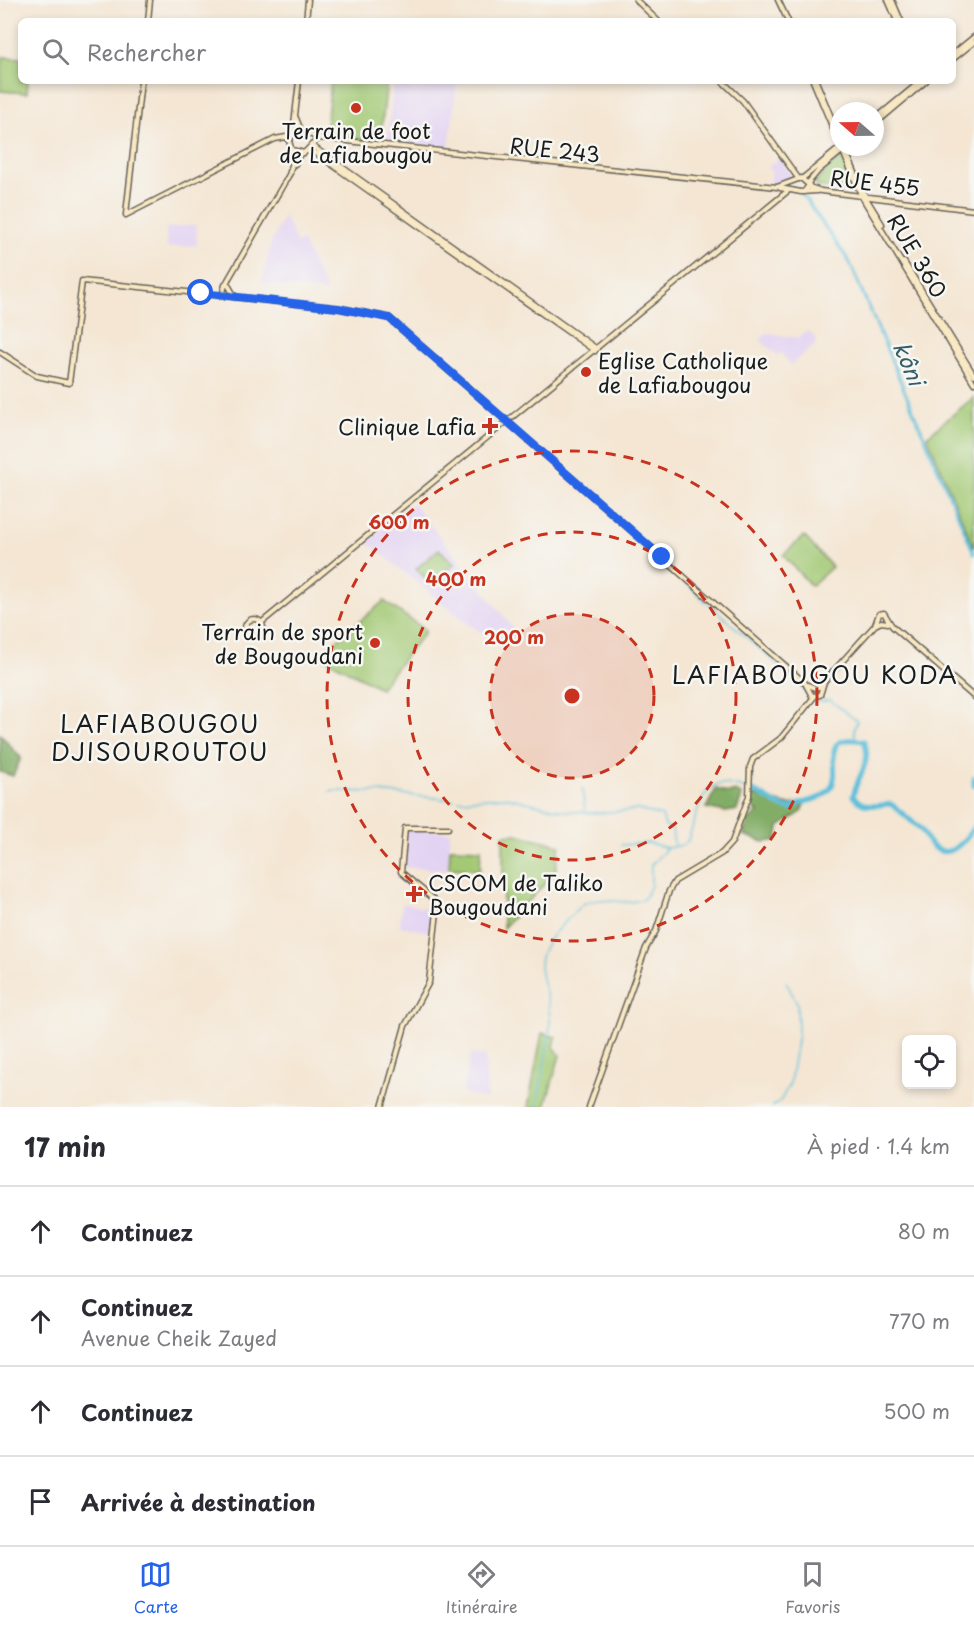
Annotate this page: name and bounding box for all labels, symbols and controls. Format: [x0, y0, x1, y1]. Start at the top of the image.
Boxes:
search box [18, 18, 956, 84]
icon: search [39, 35, 72, 68]
text: Rechercher [87, 35, 206, 68]
marker: Terrain de foot de Lafiabougou [349, 101, 363, 115]
north arrow [830, 102, 884, 156]
place label: Terrain de foot de Lafiabougou [279, 114, 433, 170]
street label: RUE 243 [508, 128, 602, 170]
street label: RUE 455 [828, 161, 922, 203]
street label: RUE 360 [880, 207, 956, 303]
route start [187, 279, 213, 305]
water label: kôni [886, 336, 935, 393]
place label: Eglise Catholique de Lafiabougou [598, 344, 768, 400]
marker: Eglise Catholique de Lafiabougou [579, 365, 593, 379]
place label: Clinique Lafia [338, 410, 476, 442]
marker: Clinique Lafia [481, 417, 499, 435]
text: 600 m [368, 508, 430, 535]
route end [648, 543, 674, 569]
text: 400 m [426, 565, 486, 592]
place label: Terrain de sport de Bougoudani [201, 615, 363, 671]
text: 200 m [484, 623, 544, 650]
marker: Terrain de sport de Bougoudani [368, 636, 382, 650]
district label: LAFIABOUGOU KODA [672, 656, 958, 692]
centre of rings [562, 686, 582, 706]
district label: LAFIABOUGOU DJISOUROUTOU [51, 705, 269, 769]
place label: CSCOM de Taliko Bougoudani [428, 866, 603, 922]
marker: CSCOM de Taliko Bougoudani [405, 885, 423, 903]
map controls [902, 1035, 956, 1089]
button: locate [902, 1035, 956, 1089]
text: 17 min [24, 1127, 106, 1166]
text: À pied · 1.4 km [807, 1131, 950, 1161]
icon: ahead [24, 1215, 57, 1248]
text: Continuez [81, 1215, 193, 1248]
text: 80 m [898, 1216, 950, 1246]
text: Continuez [81, 1290, 193, 1323]
icon: ahead [24, 1305, 57, 1338]
text: 770 m [889, 1306, 950, 1336]
text: Avenue Cheik Zayed [81, 1323, 277, 1353]
icon: ahead [24, 1395, 57, 1428]
text: Continuez [81, 1395, 193, 1428]
text: 500 m [883, 1396, 950, 1426]
icon: arrive [24, 1485, 57, 1518]
text: Arrivée à destination [81, 1485, 315, 1518]
tab: Carte [134, 1558, 178, 1618]
tab: Itinéraire [446, 1558, 518, 1618]
tab: Favoris [785, 1558, 840, 1618]

